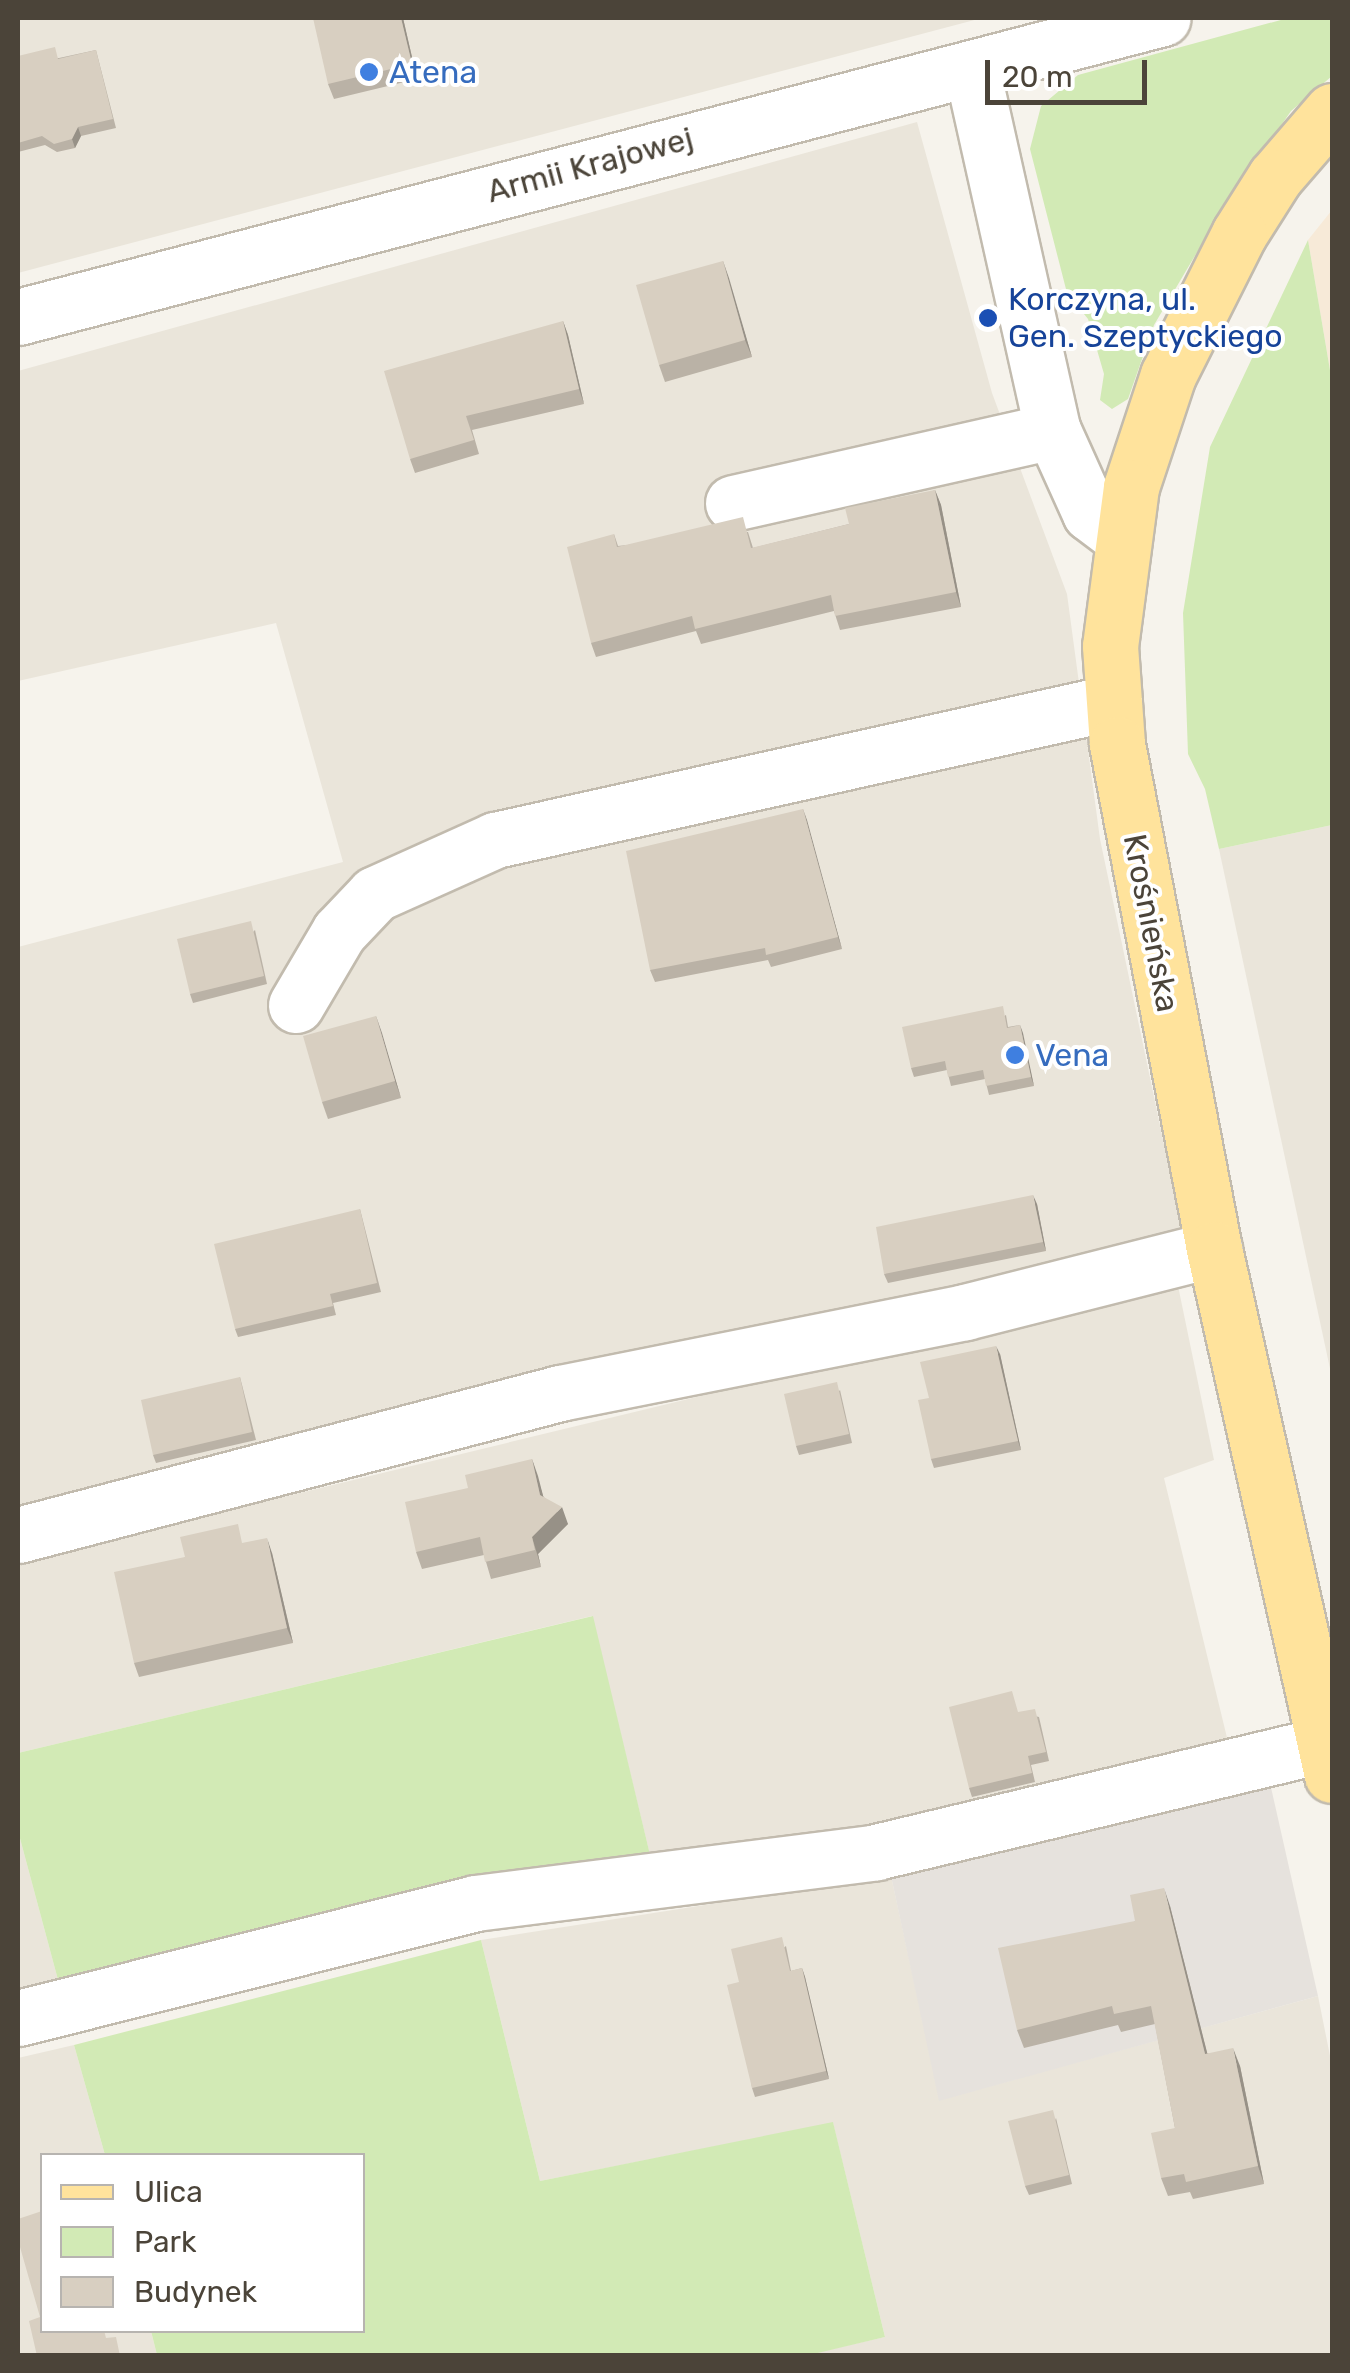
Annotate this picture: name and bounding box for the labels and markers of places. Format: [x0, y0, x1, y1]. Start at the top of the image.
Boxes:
place label: Atena [389, 53, 477, 91]
marker: Atena [358, 61, 380, 83]
place label: Korczyna, ul. Gen. Szeptyckiego [1008, 281, 1283, 356]
marker: Korczyna, ul. Gen. Szeptyckiego [977, 307, 999, 329]
place label: Vena [1035, 1036, 1109, 1074]
marker: Vena [1004, 1044, 1026, 1066]

